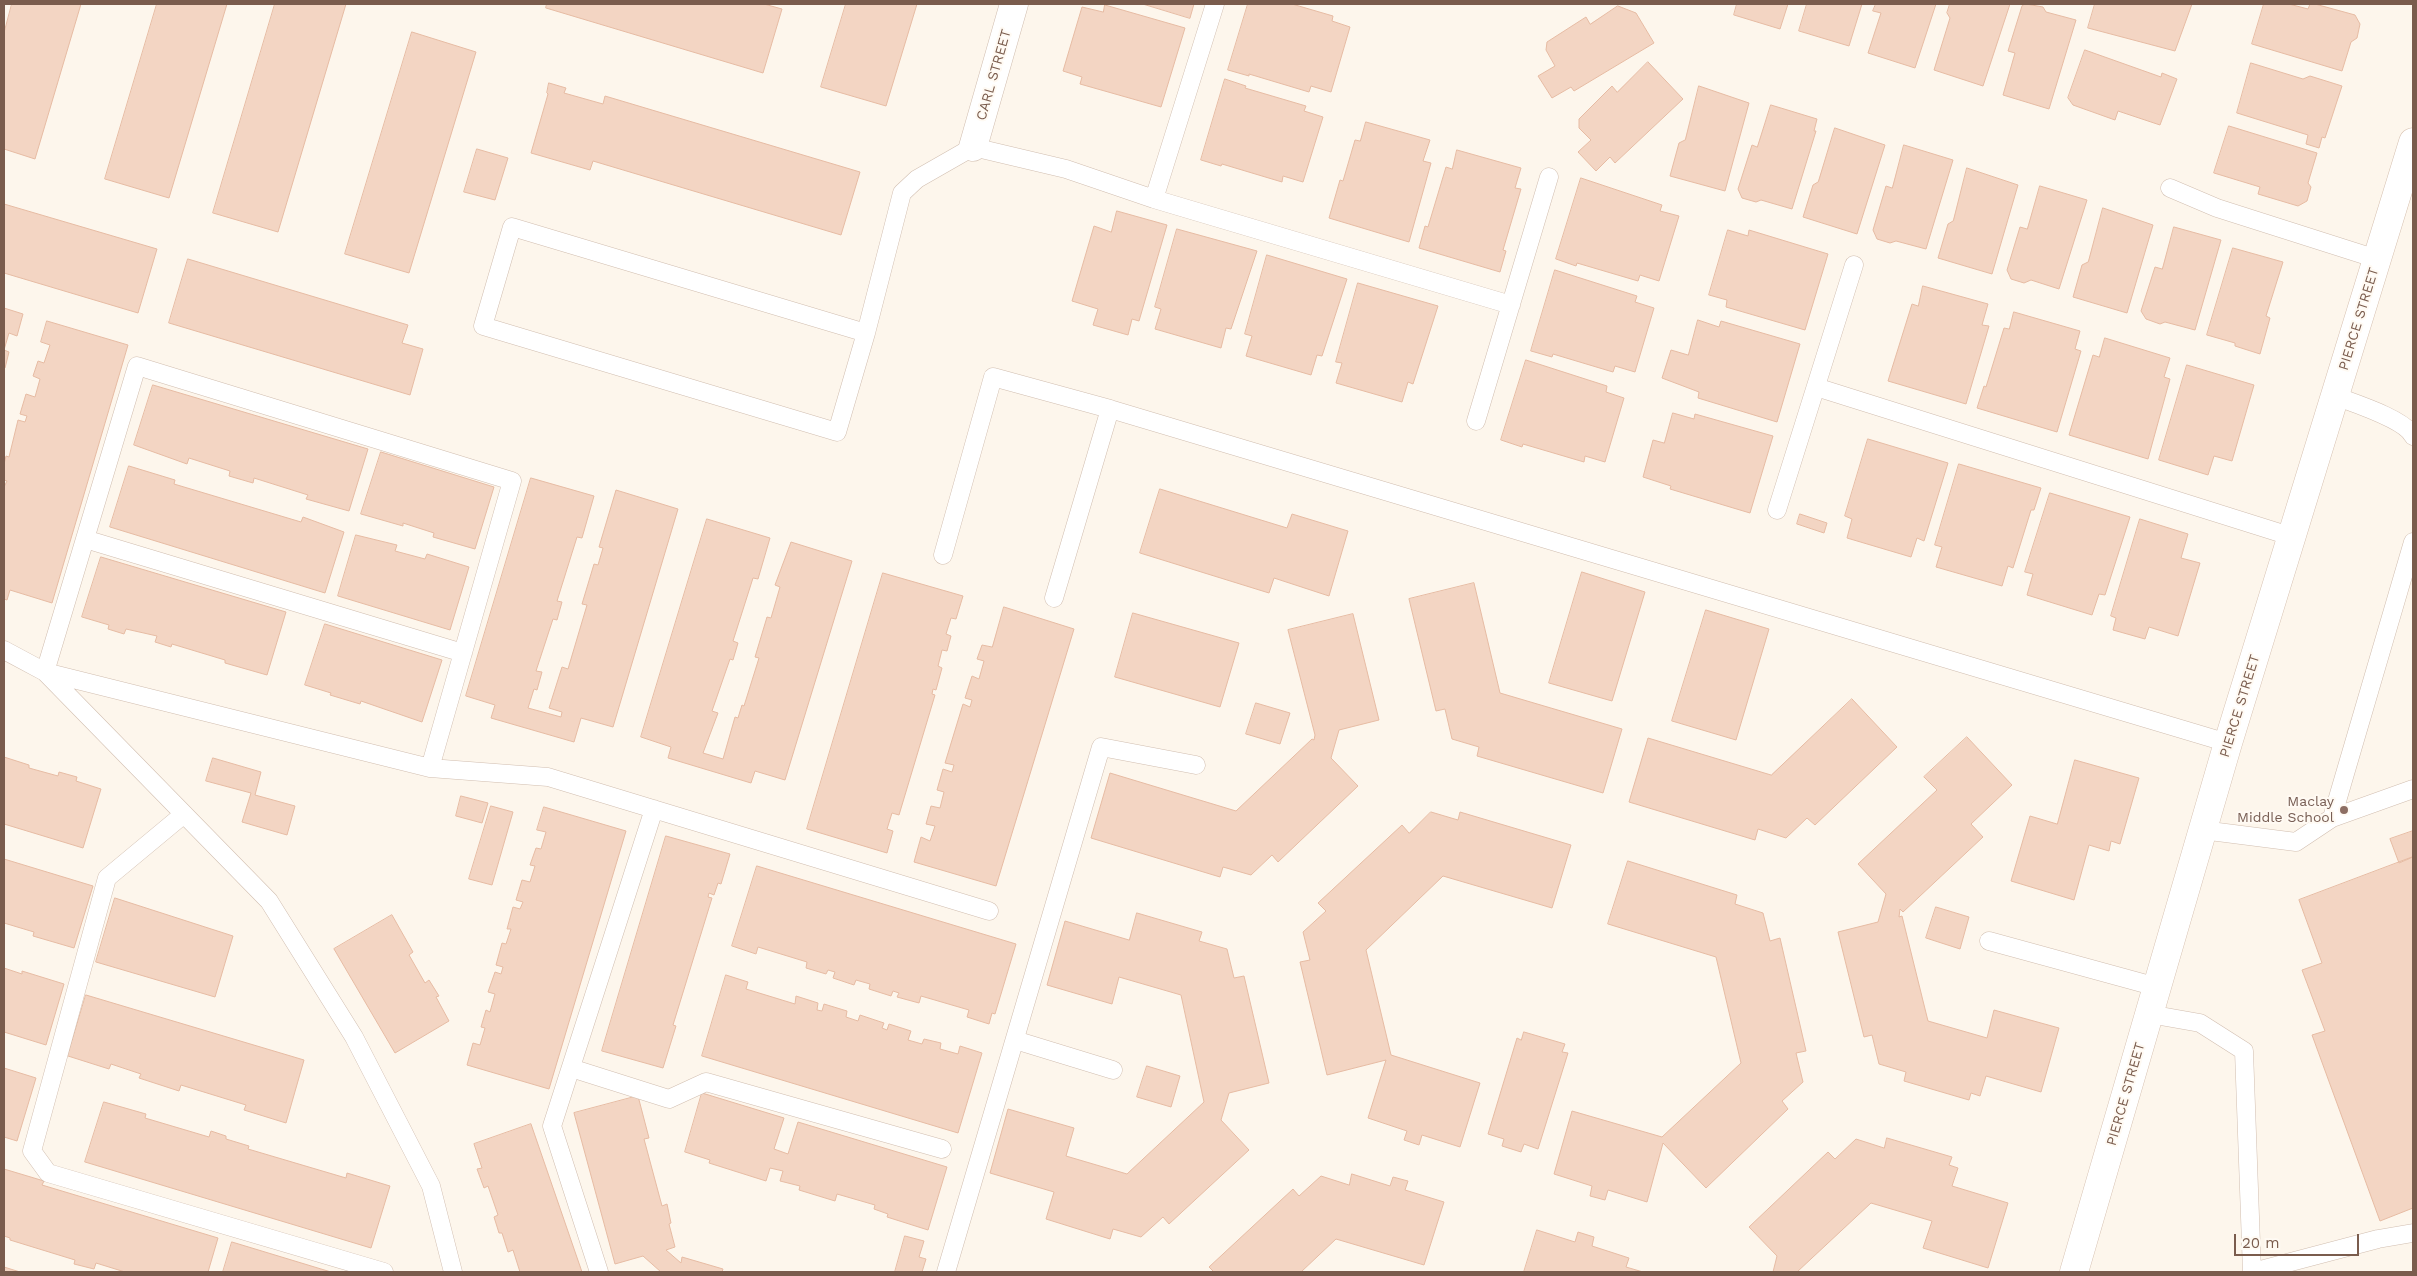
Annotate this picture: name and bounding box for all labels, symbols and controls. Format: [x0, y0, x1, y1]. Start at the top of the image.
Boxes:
street label: CARL STREET [973, 28, 1015, 122]
street label: PIERCE STREET [2335, 265, 2383, 373]
street label: PIERCE STREET [2216, 652, 2264, 760]
place label: Maclay Middle School [2237, 794, 2334, 826]
marker: Maclay Middle School [2338, 804, 2350, 816]
street label: PIERCE STREET [2103, 1040, 2149, 1148]
scale bar [2237, 1224, 2362, 1256]
text: 20 m [2242, 1234, 2280, 1252]

